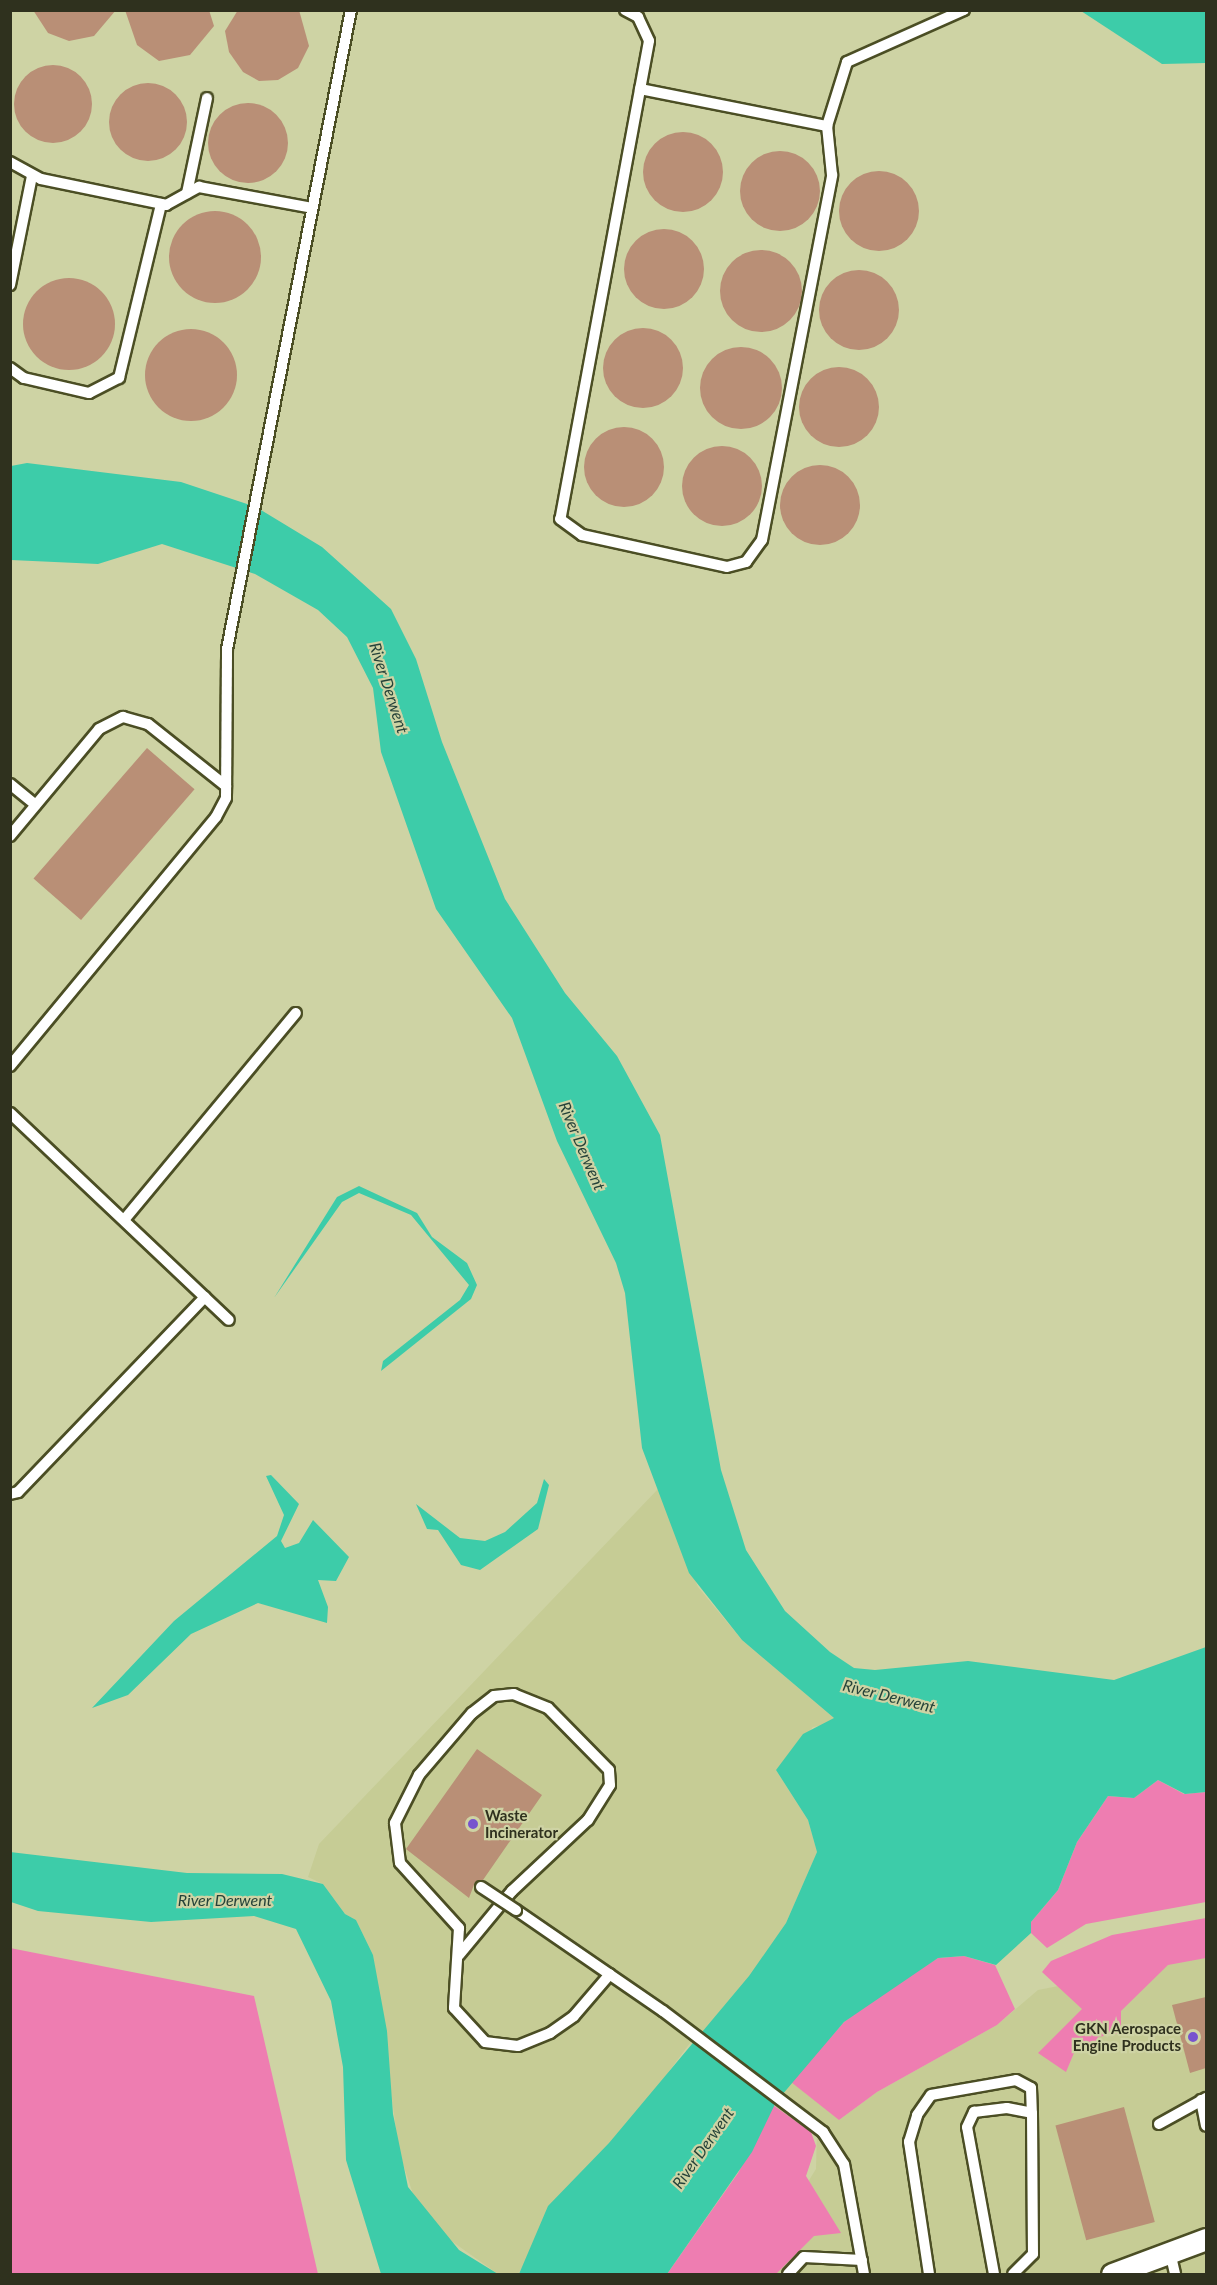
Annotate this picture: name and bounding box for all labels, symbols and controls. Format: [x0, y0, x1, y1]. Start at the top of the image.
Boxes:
water label: River Derwent [365, 640, 413, 736]
water label: River Derwent [555, 1099, 609, 1193]
water label: River Derwent [841, 1675, 937, 1717]
place label: Waste Incinerator [485, 1806, 558, 1841]
marker: Waste Incinerator [466, 1817, 480, 1831]
water label: River Derwent [178, 1890, 272, 1910]
place label: GKN Aerospace Engine Products [1073, 2019, 1181, 2054]
marker: GKN Aerospace Engine Products [1186, 2030, 1200, 2044]
water label: River Derwent [668, 2104, 738, 2192]

